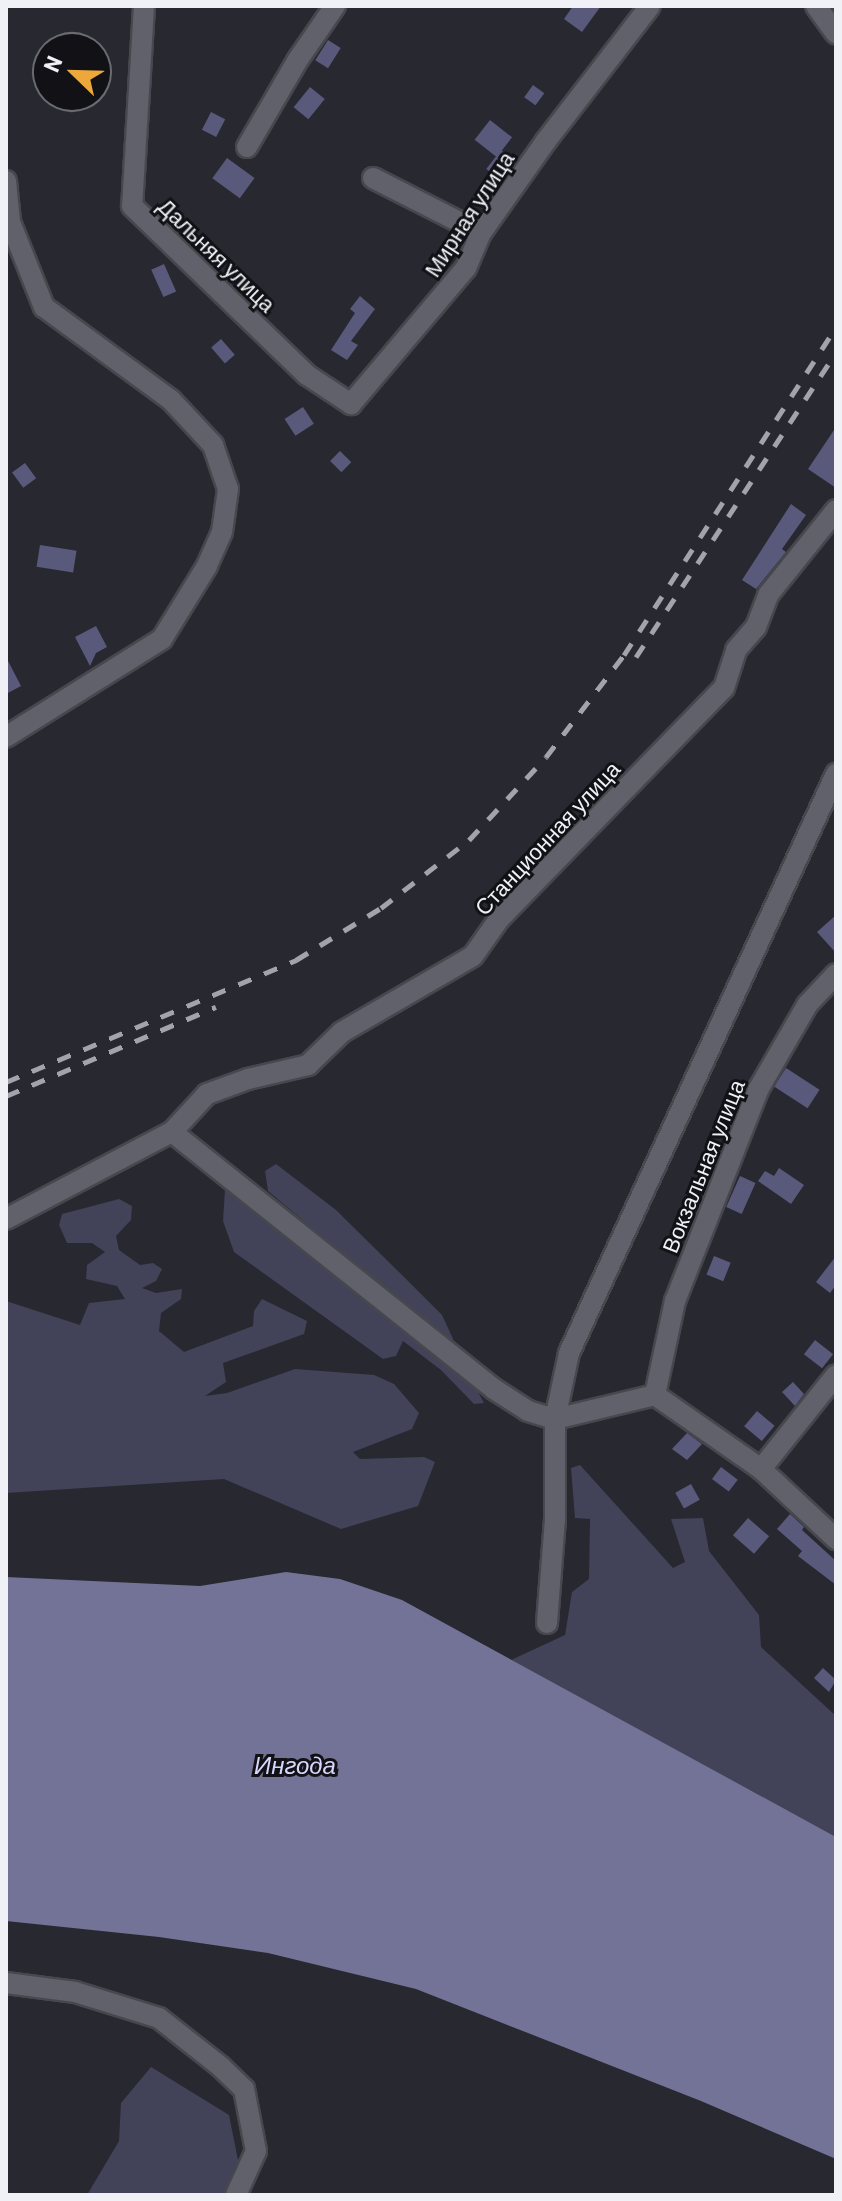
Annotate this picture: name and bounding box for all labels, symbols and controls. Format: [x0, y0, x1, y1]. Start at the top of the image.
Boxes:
north arrow [32, 32, 112, 112]
text: N [37, 52, 67, 75]
street label: Мирная улица [419, 146, 519, 282]
street label: Дальняя улица [153, 193, 281, 317]
street label: Станционная улица [469, 756, 625, 920]
street label: Вокзальная улица [656, 1075, 750, 1257]
water label: Ингода [254, 1751, 336, 1779]

